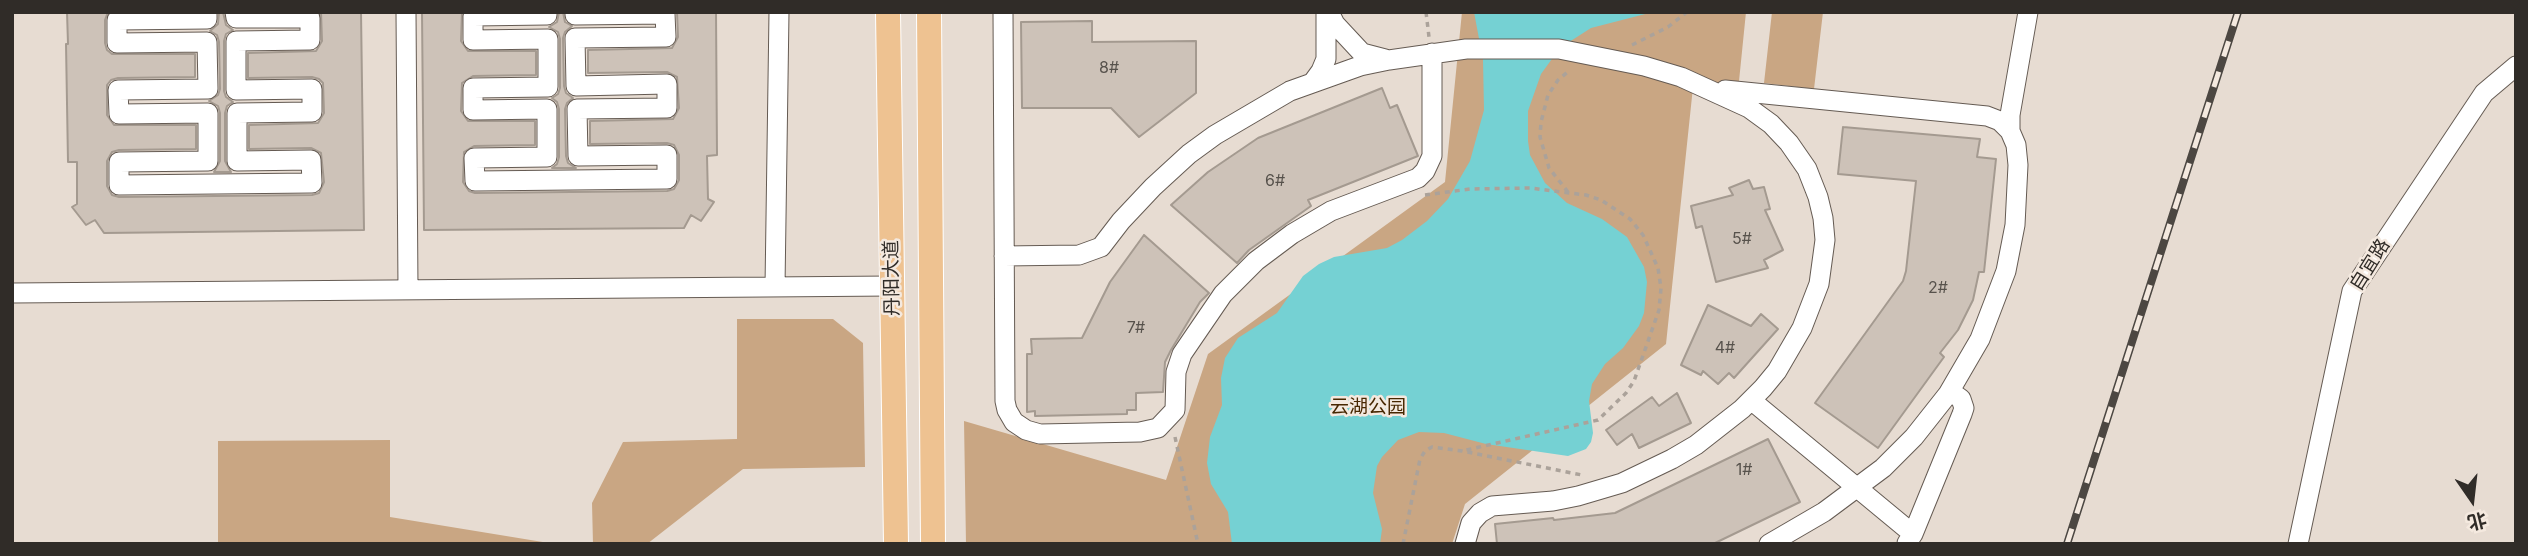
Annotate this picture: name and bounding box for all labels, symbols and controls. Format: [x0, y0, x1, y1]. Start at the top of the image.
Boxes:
house number: 8# [1099, 58, 1119, 78]
house number: 6# [1265, 171, 1285, 191]
house number: 5# [1732, 229, 1752, 249]
street label: 自宜路 [2345, 235, 2395, 295]
street label: 丹阳大道 [880, 240, 904, 316]
house number: 2# [1928, 278, 1948, 298]
house number: 7# [1127, 318, 1145, 338]
house number: 4# [1715, 338, 1735, 358]
park label: 云湖公园 [1330, 396, 1406, 418]
house number: 1# [1736, 460, 1752, 480]
north arrow [2437, 465, 2507, 535]
text: 北 [2465, 507, 2489, 534]

